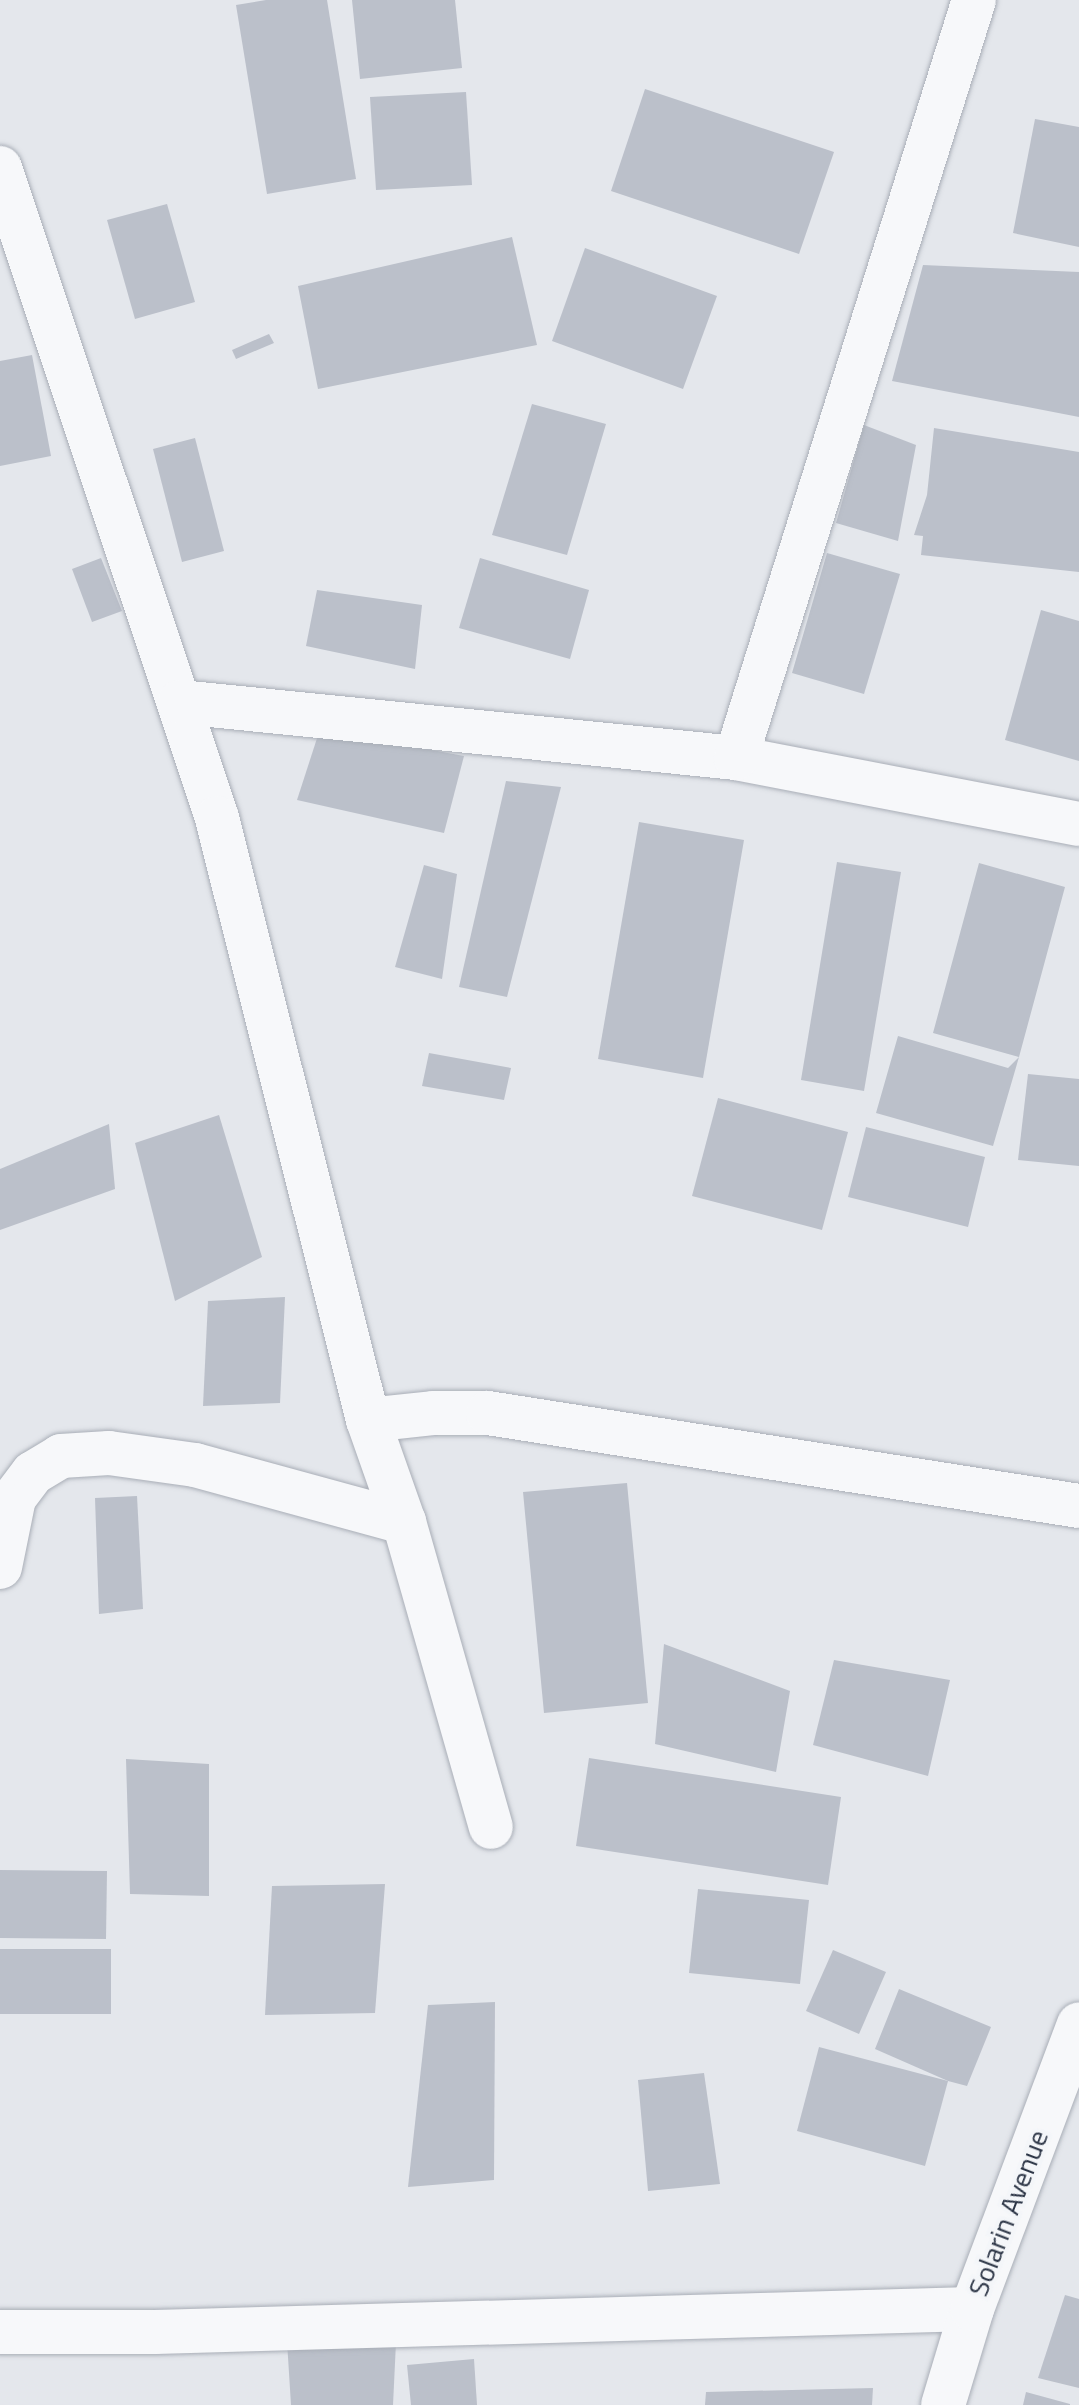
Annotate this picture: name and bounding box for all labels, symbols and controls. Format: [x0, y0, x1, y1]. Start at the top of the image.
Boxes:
street label: Solarin Avenue [961, 2125, 1055, 2301]

